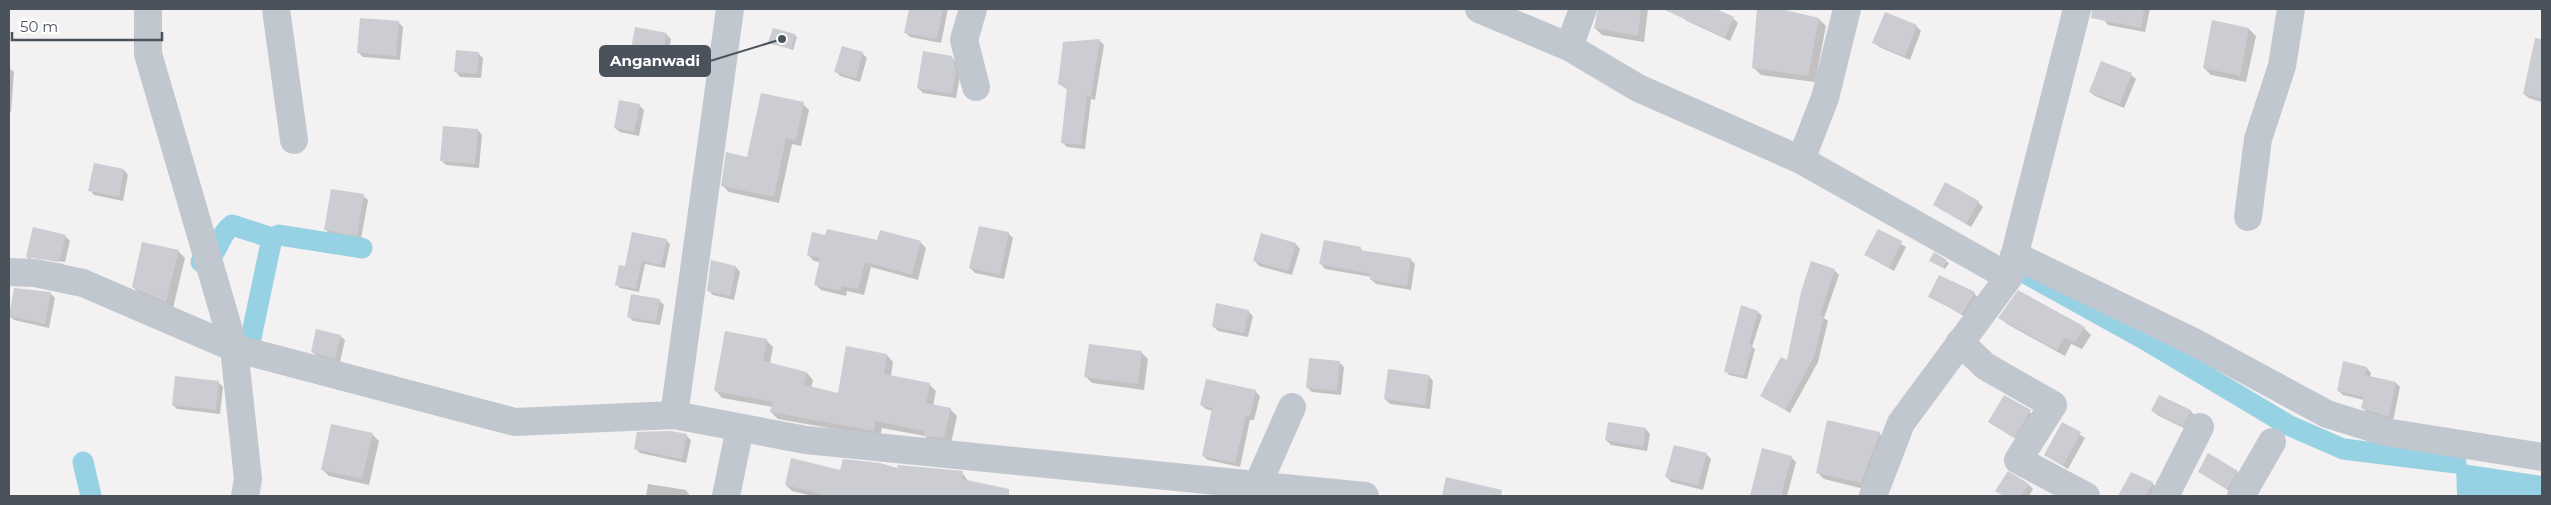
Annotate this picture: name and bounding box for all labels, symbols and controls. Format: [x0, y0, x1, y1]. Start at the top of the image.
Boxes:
scale bar [12, 10, 162, 42]
text: 50 m [20, 17, 58, 36]
callout: Anganwadi [600, 46, 710, 76]
text: Anganwadi [609, 51, 700, 70]

